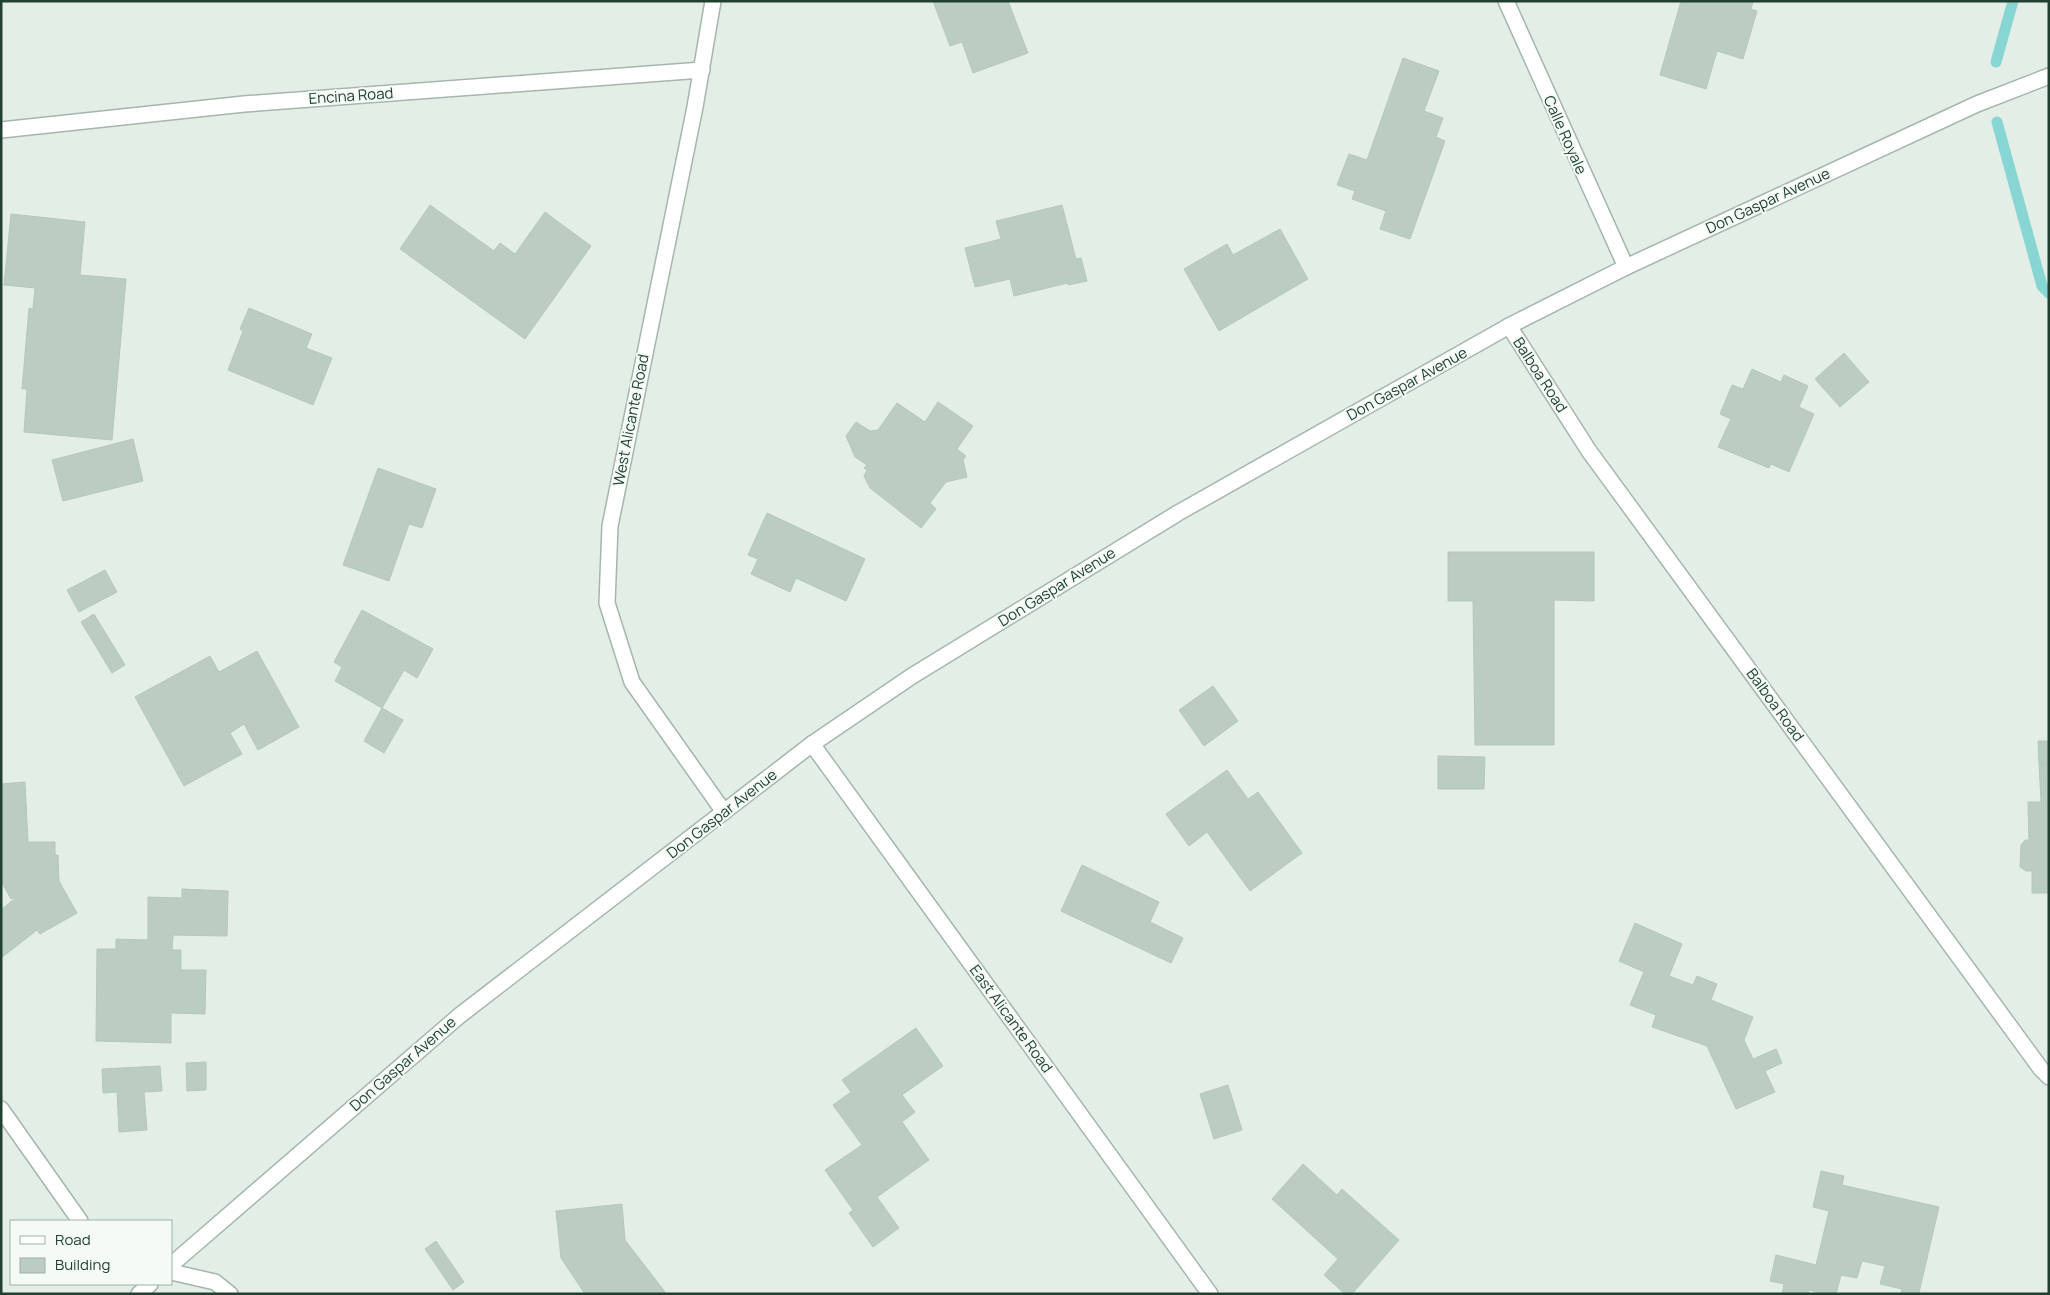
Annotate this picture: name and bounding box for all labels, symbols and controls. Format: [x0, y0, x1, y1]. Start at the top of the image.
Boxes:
street label: Encina Road [308, 82, 394, 109]
street label: Calle Royale [1539, 92, 1592, 178]
street label: Don Gaspar Avenue [1702, 162, 1833, 239]
street label: Balboa Road [1508, 333, 1573, 416]
street label: Don Gaspar Avenue [1343, 342, 1471, 425]
street label: West Alicante Road [607, 352, 654, 488]
street label: Don Gaspar Avenue [994, 542, 1120, 631]
street label: Balboa Road [1742, 664, 1809, 746]
street label: Don Gaspar Avenue [662, 764, 781, 863]
street label: East Alicante Road [965, 960, 1058, 1077]
street label: Don Gaspar Avenue [345, 1011, 461, 1116]
legend [10, 1220, 172, 1285]
text: Road [55, 1229, 91, 1250]
text: Building [55, 1254, 110, 1275]

